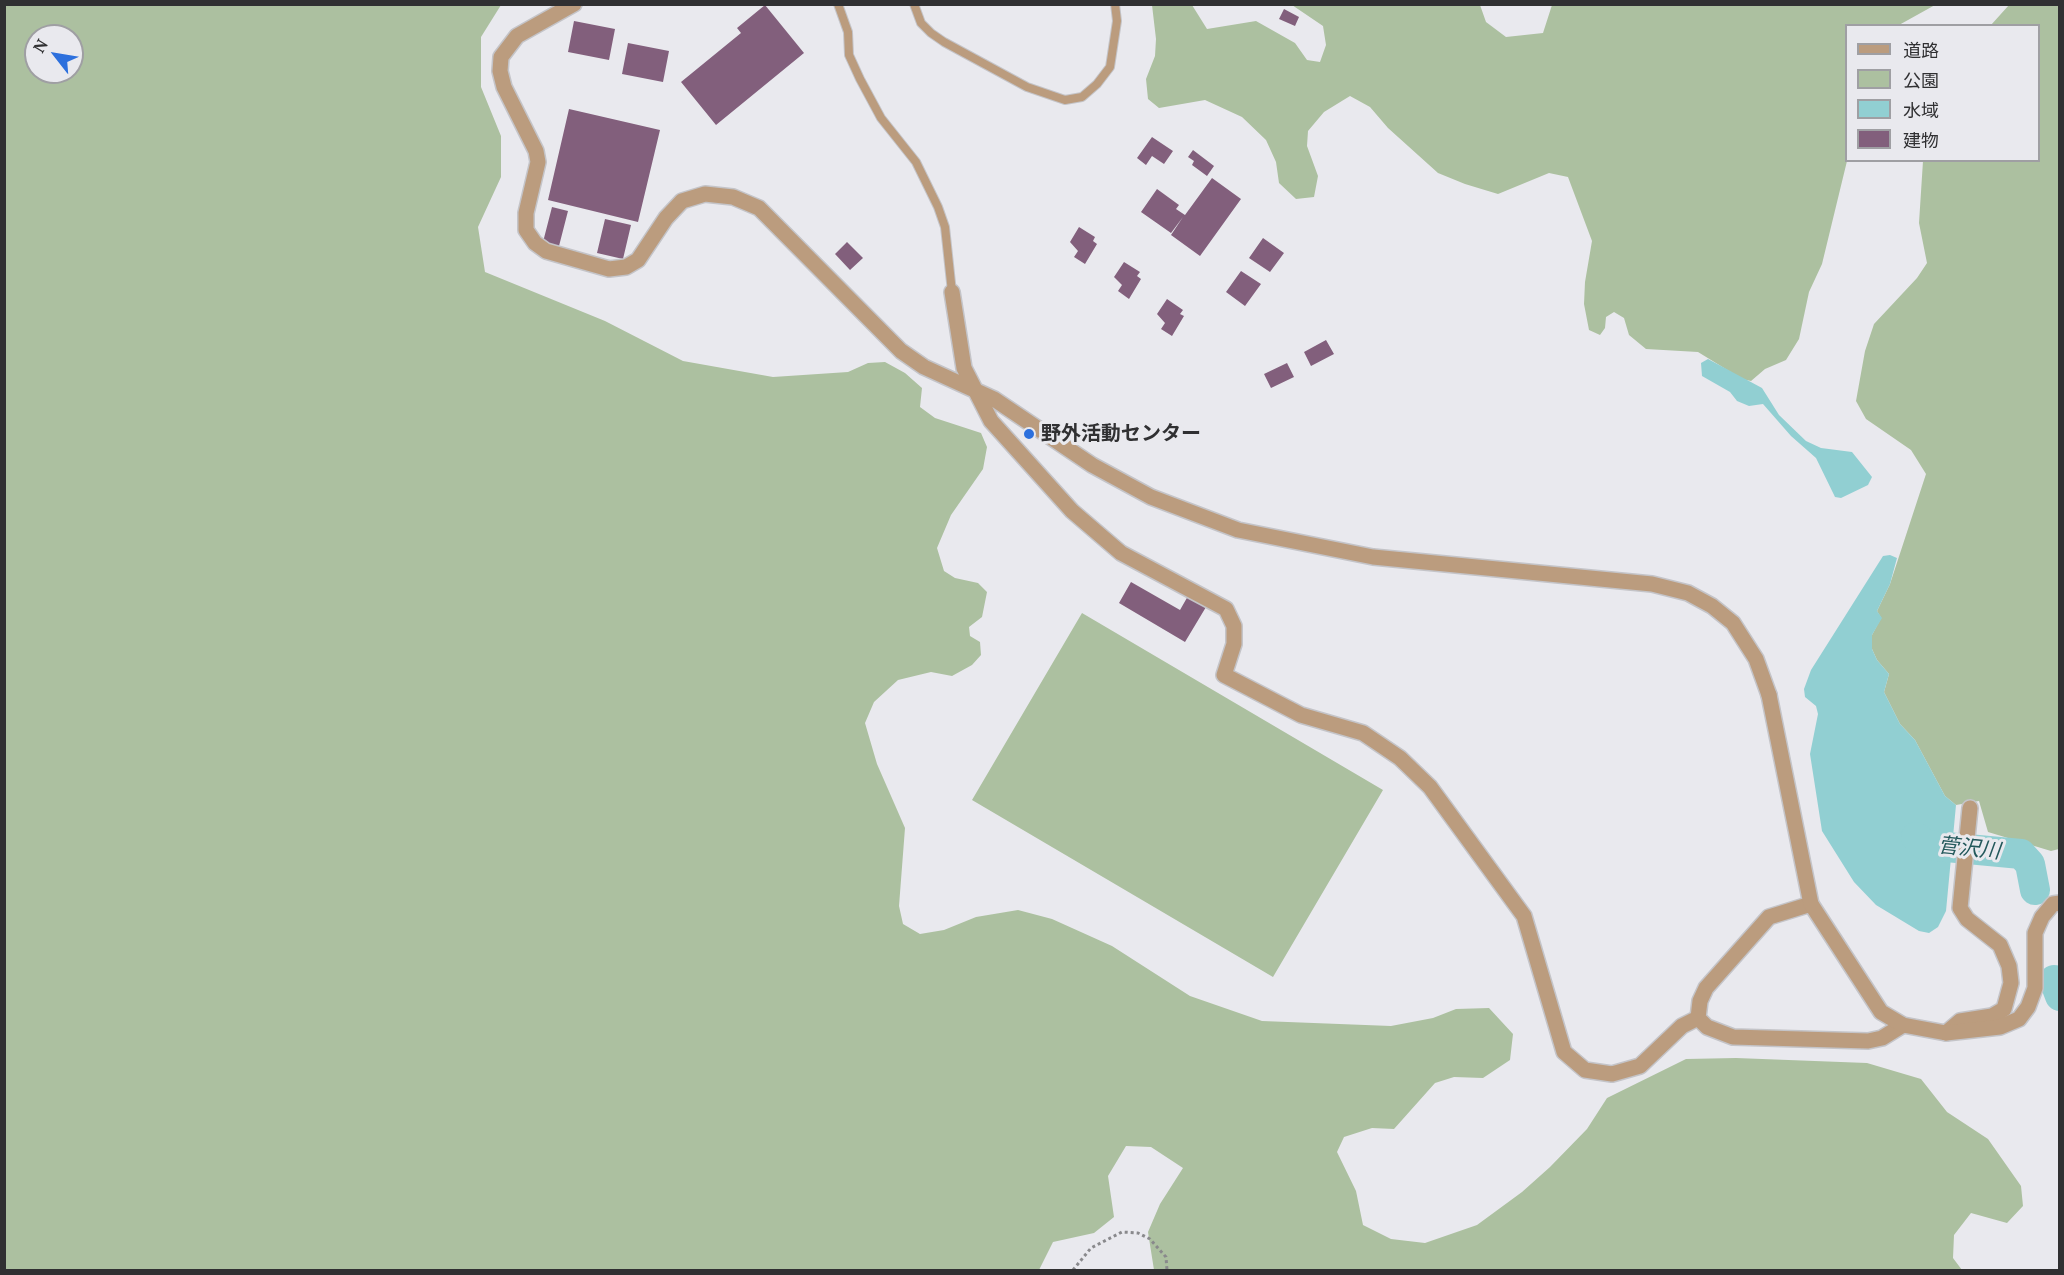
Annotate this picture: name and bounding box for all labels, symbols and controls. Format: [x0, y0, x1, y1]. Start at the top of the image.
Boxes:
north arrow [24, 24, 84, 84]
legend [1845, 24, 2040, 162]
text: N [28, 35, 53, 57]
text: 道路 [1903, 38, 1939, 62]
text: 公園 [1903, 68, 1939, 92]
text: 水域 [1903, 98, 1939, 122]
text: 建物 [1903, 128, 1939, 152]
place label: 野外活動センター [1041, 422, 1201, 446]
marker: 野外活動センター [1022, 427, 1036, 441]
water label: 菅沢川 [1936, 833, 2002, 865]

